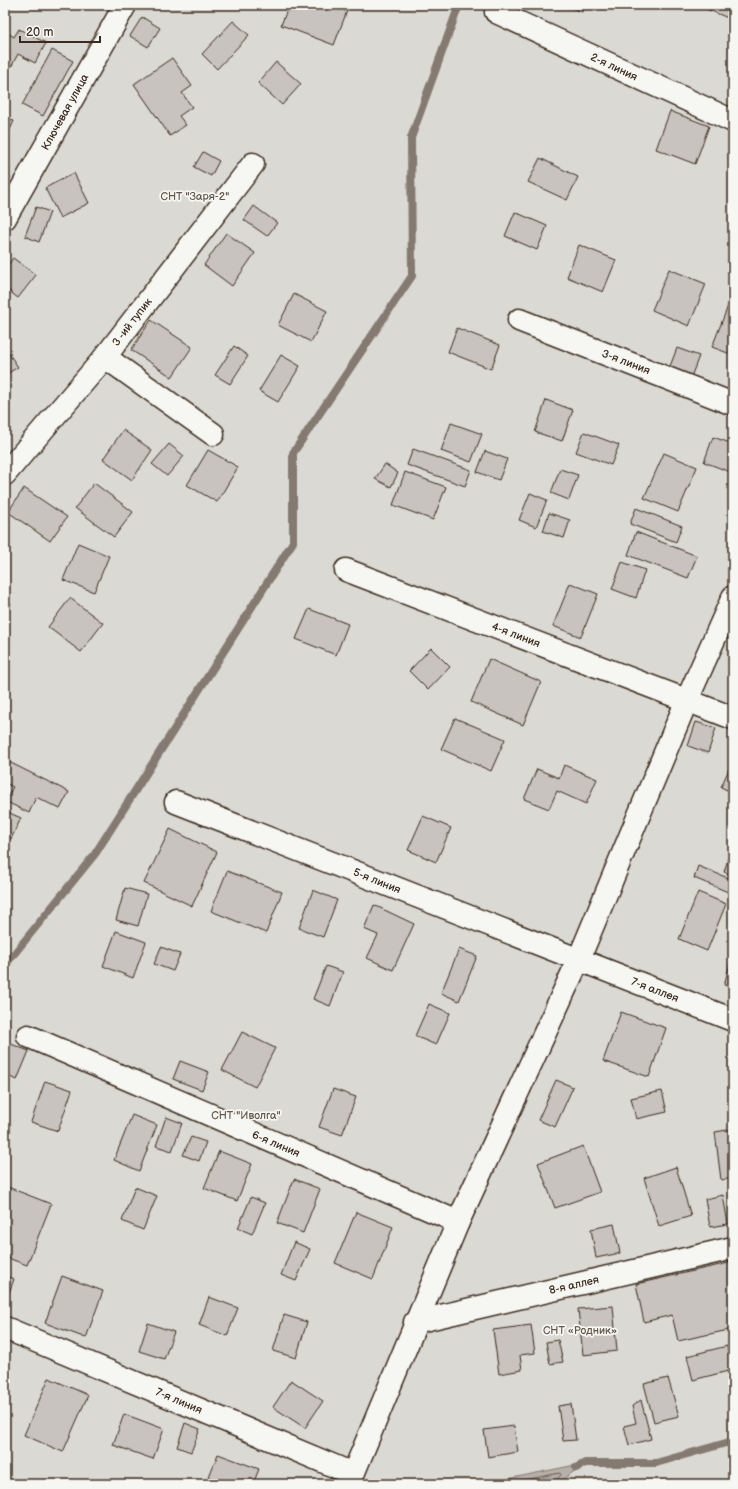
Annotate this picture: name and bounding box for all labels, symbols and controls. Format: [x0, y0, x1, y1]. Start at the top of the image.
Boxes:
scale bar [20, 18, 100, 44]
text: 20 m [26, 25, 53, 40]
street label: 2-я линия [588, 50, 640, 84]
street label: Ключевая улица [39, 71, 92, 152]
park label: СНТ "Заря-2" [161, 190, 229, 203]
street label: 3 -ий тупик [109, 295, 155, 349]
street label: 3-я линия [600, 347, 652, 377]
street label: 4-я линия [490, 620, 542, 650]
street label: 5-я линия [351, 866, 403, 896]
street label: 7-я аллея [629, 975, 681, 1005]
park label: СНТ "Иволга" [211, 1109, 281, 1122]
street label: 6-я линия [250, 1128, 302, 1160]
street label: 8-я аллея [548, 1273, 600, 1297]
park label: СНТ «Родник» [543, 1324, 617, 1337]
street label: 7-я линия [154, 1385, 204, 1417]

